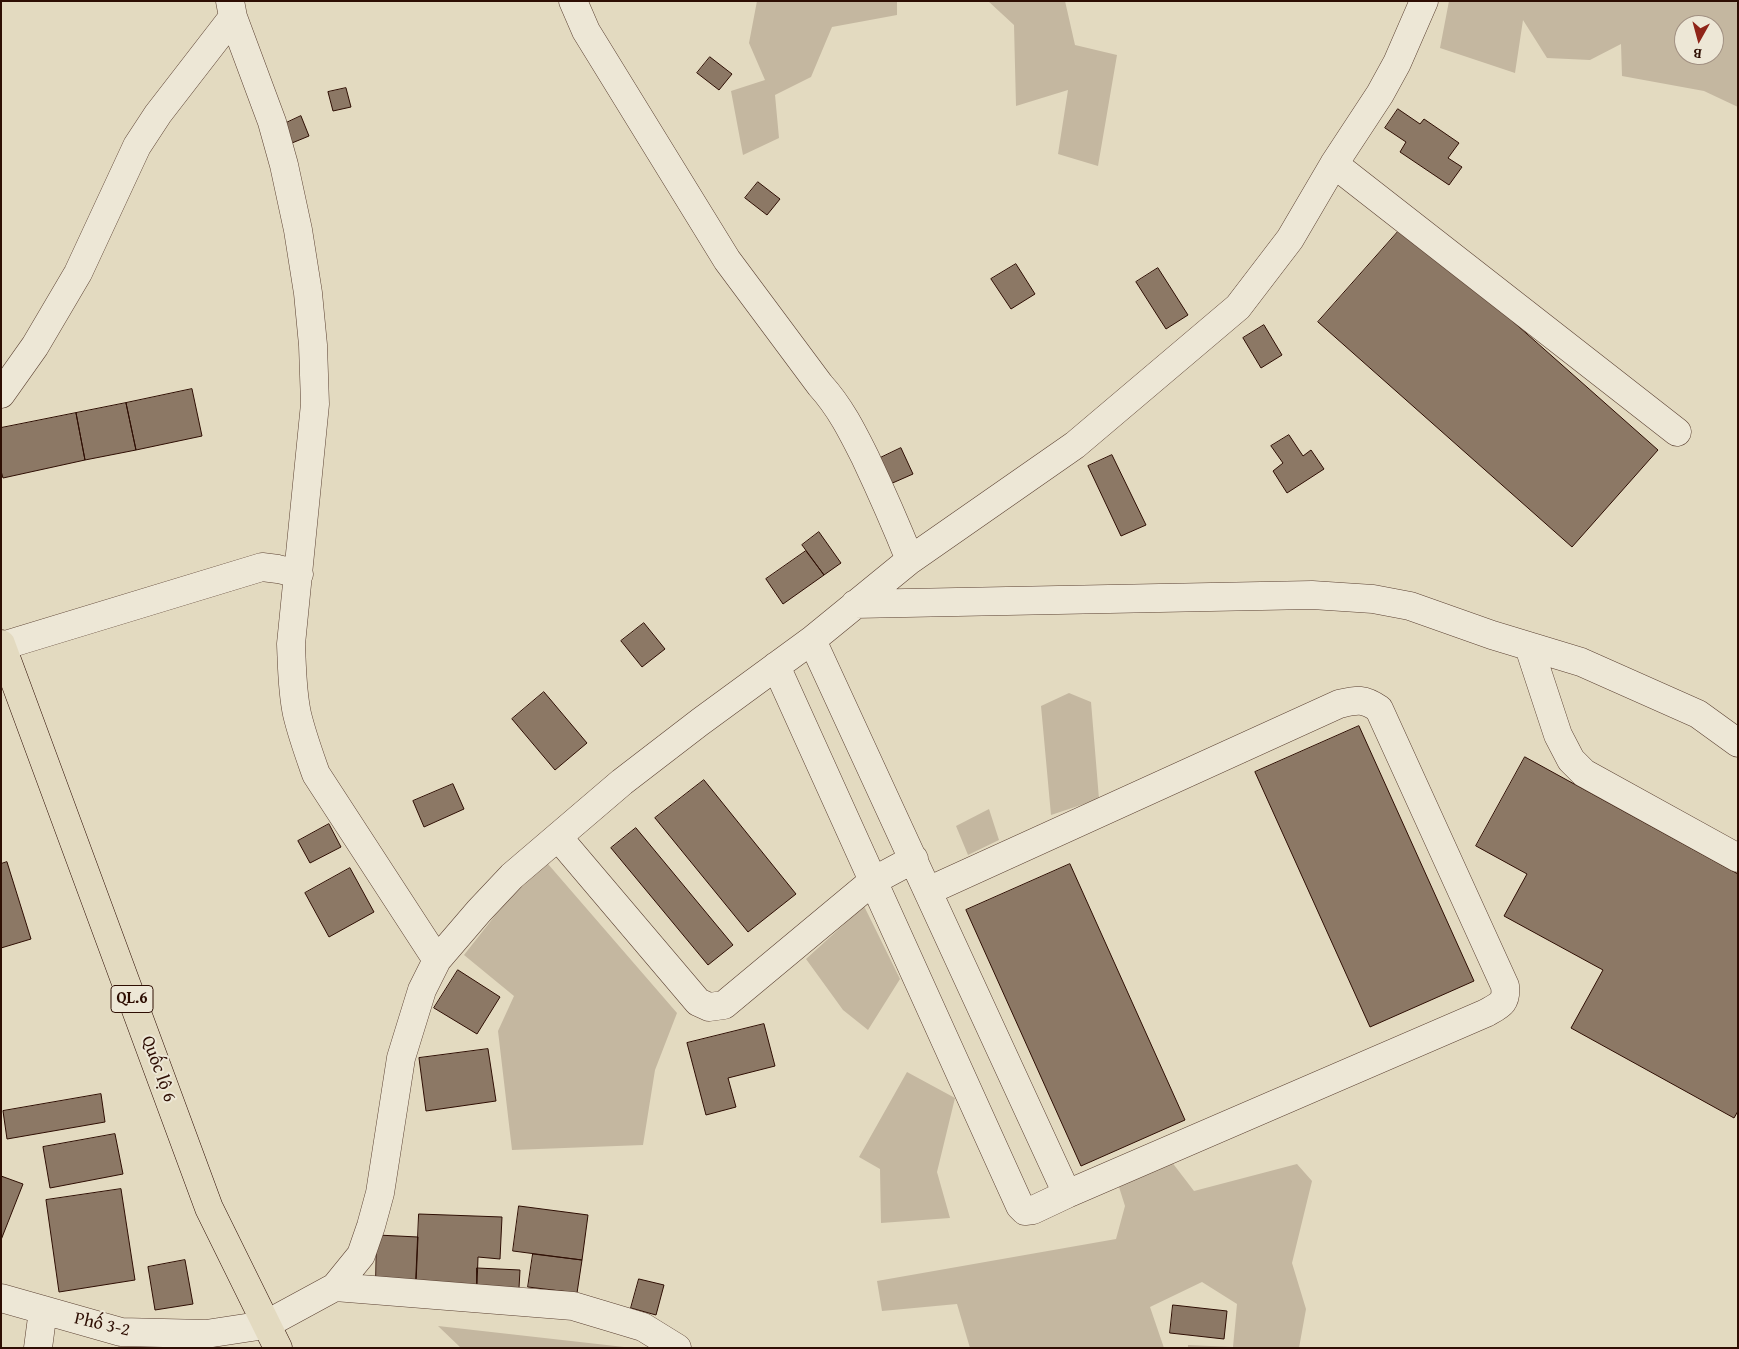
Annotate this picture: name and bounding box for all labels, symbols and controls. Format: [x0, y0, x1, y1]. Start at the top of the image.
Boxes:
north arrow [1674, 15, 1724, 65]
text: B [1692, 43, 1703, 64]
road number: QL.6 [111, 986, 153, 1012]
street label: Quốc lộ 6 [136, 1033, 180, 1105]
street label: Phố 3-2 [72, 1308, 132, 1342]

